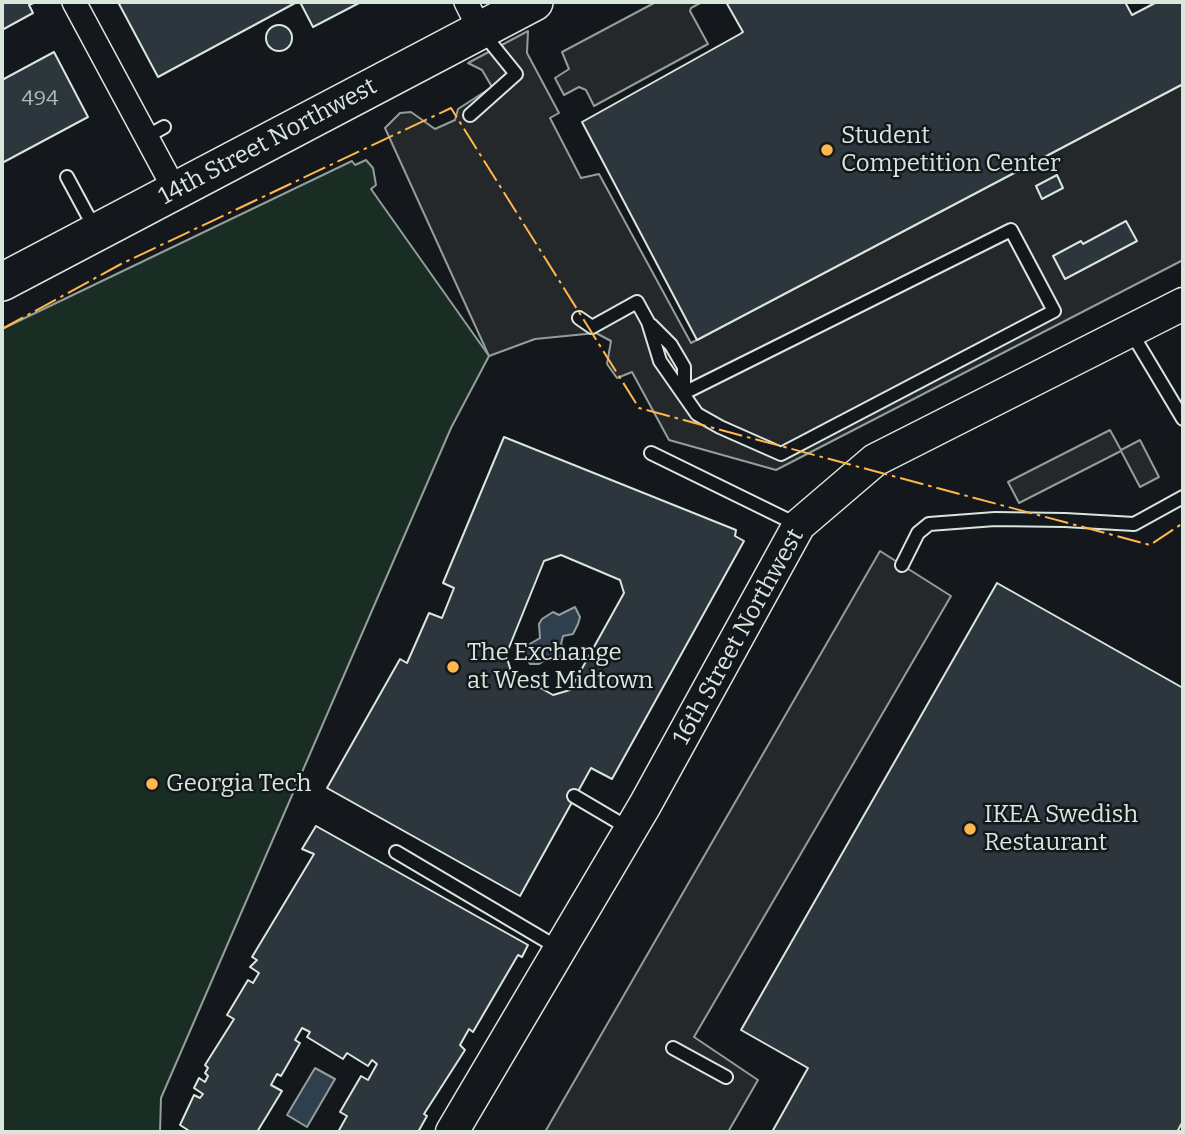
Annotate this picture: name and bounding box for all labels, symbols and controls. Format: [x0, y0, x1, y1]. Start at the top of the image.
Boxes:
street label: 14th Street Northwest [154, 72, 382, 212]
house number: 494 [22, 86, 58, 112]
place label: Student Competition Center [841, 122, 1061, 178]
marker: Student Competition Center [819, 142, 835, 158]
street label: 16th Street Northwest [668, 524, 810, 750]
place label: The Exchange at West Midtown [467, 639, 653, 695]
marker: The Exchange at West Midtown [445, 659, 461, 675]
place label: Georgia Tech [166, 770, 311, 798]
marker: Georgia Tech [144, 776, 160, 792]
place label: IKEA Swedish Restaurant [984, 801, 1138, 857]
marker: IKEA Swedish Restaurant [962, 821, 978, 837]

